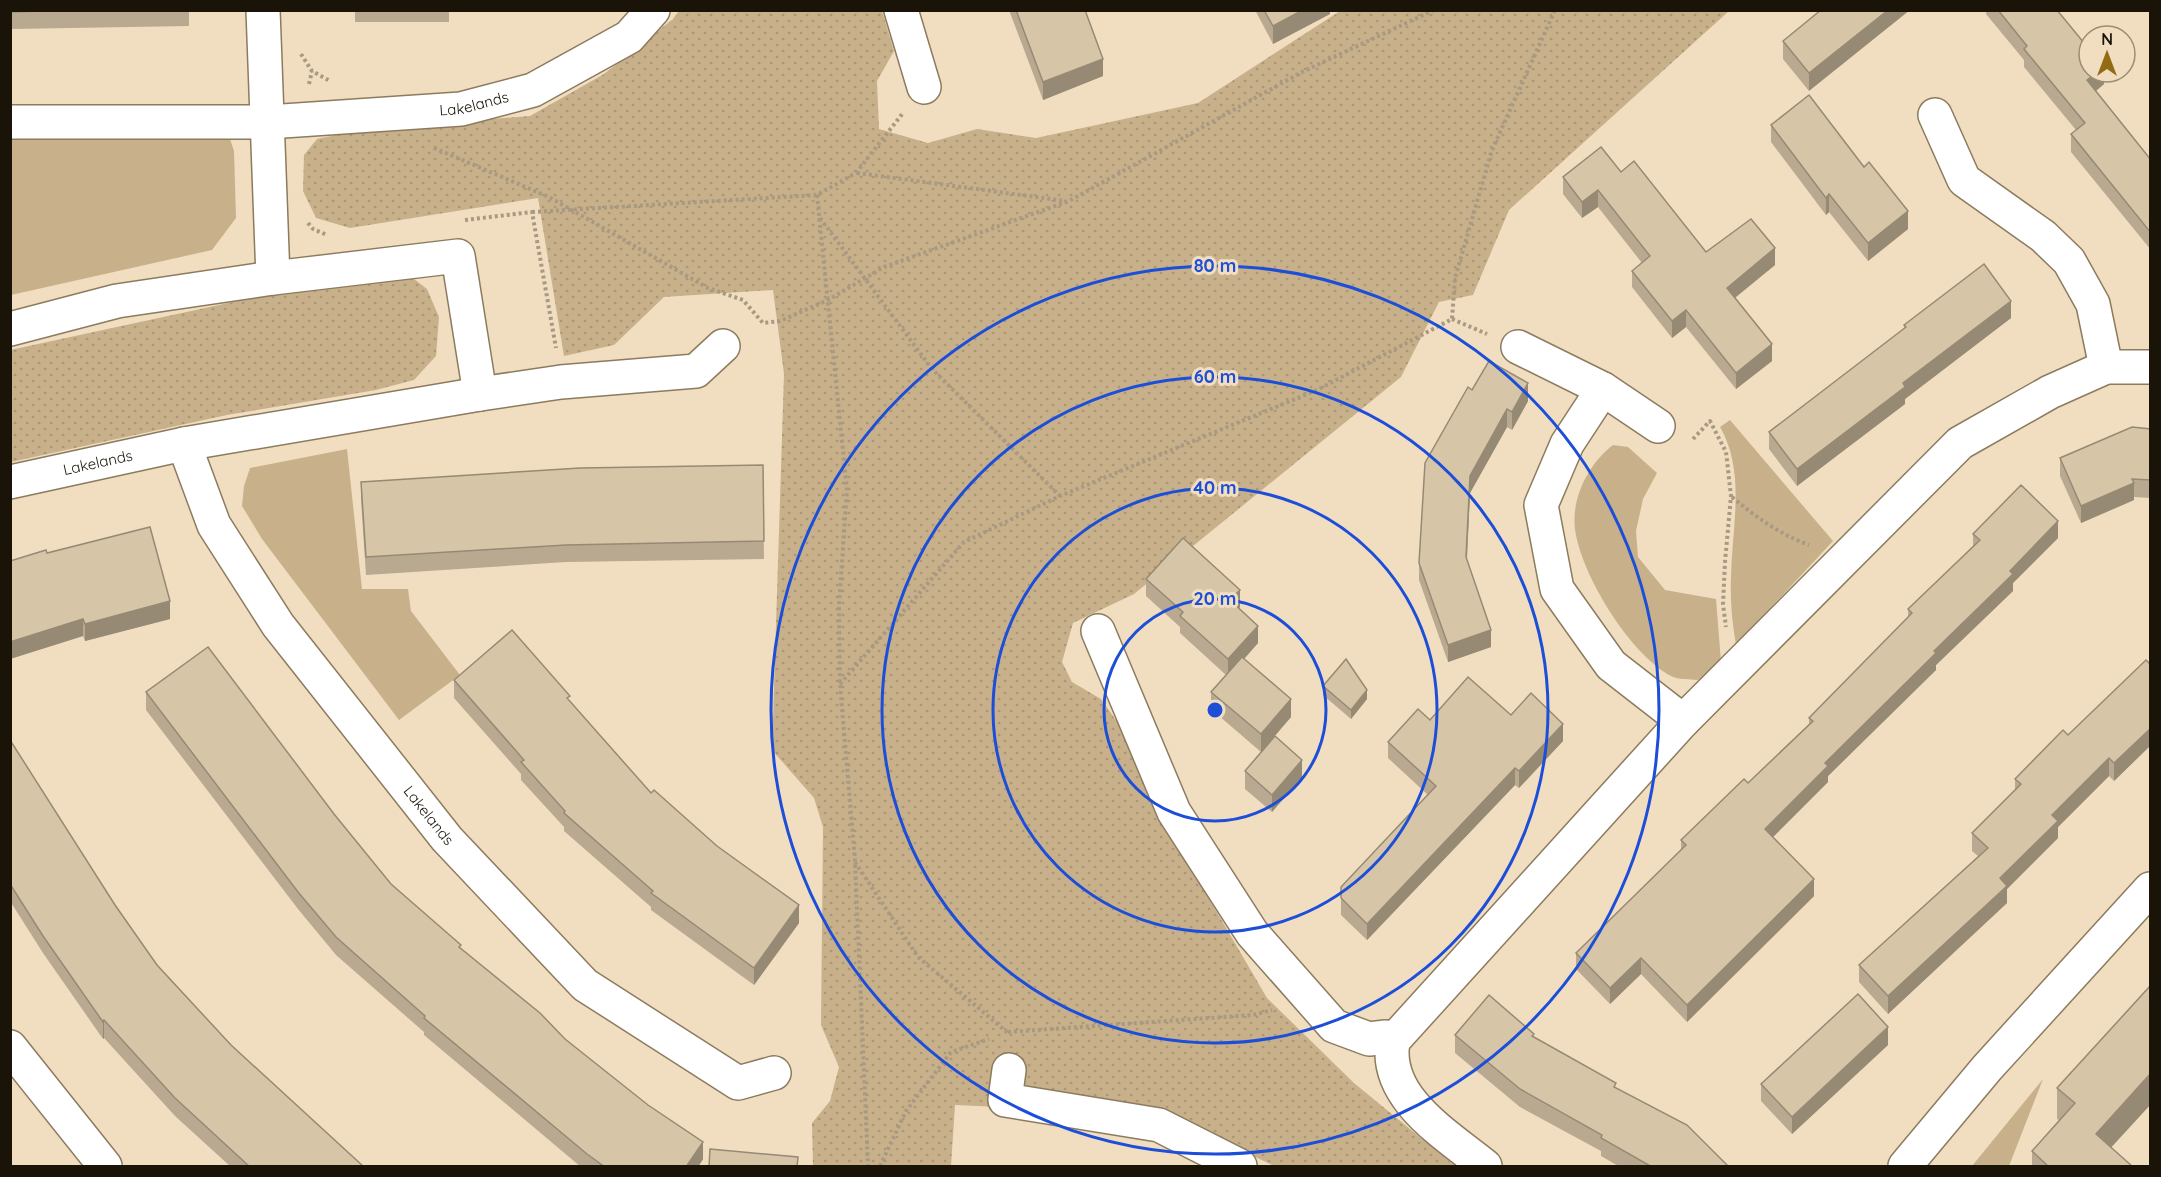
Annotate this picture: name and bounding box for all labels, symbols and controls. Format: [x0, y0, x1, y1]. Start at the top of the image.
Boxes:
north arrow [2077, 24, 2137, 84]
text: N [2101, 29, 2113, 49]
street label: Lakelands [439, 87, 511, 119]
text: 80 m [1194, 254, 1236, 277]
text: 60 m [1194, 365, 1236, 388]
street label: Lakelands [61, 445, 134, 479]
text: 40 m [1193, 476, 1237, 499]
text: 20 m [1194, 587, 1236, 610]
centre of rings [1205, 700, 1225, 720]
street label: Lakelands [400, 782, 458, 849]

